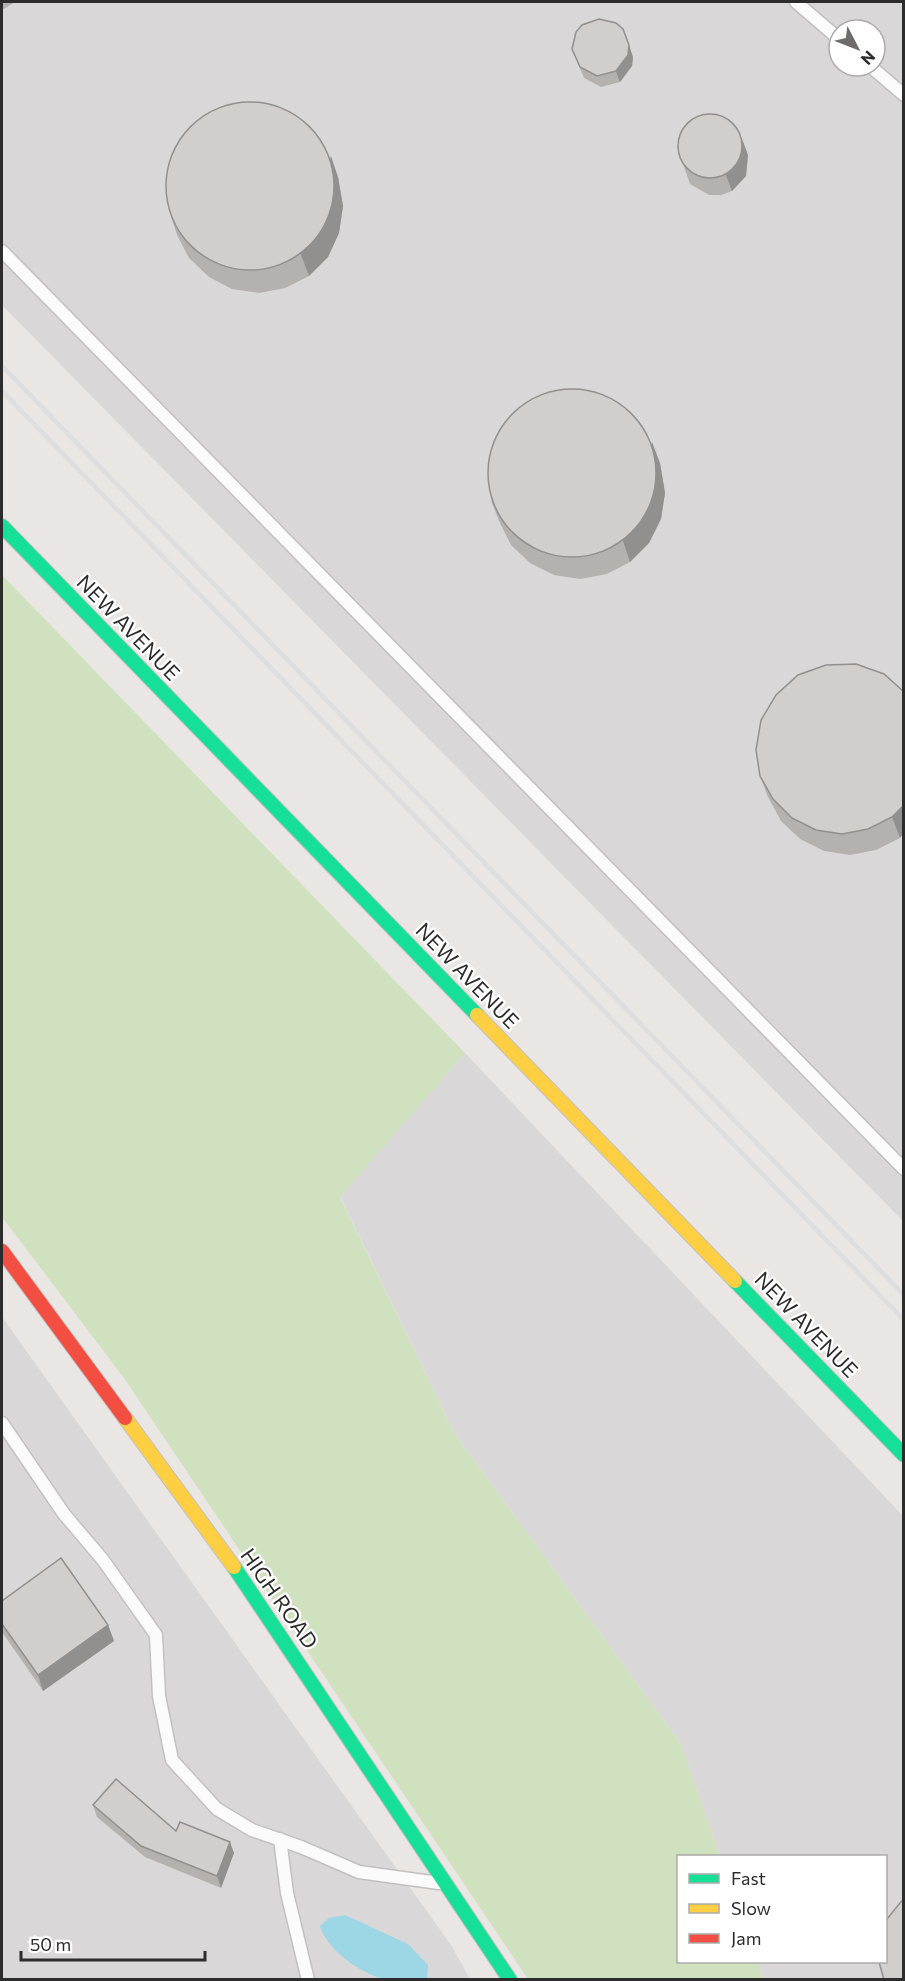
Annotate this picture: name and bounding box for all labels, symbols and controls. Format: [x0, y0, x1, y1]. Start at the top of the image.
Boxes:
north arrow [827, 18, 887, 78]
text: N [857, 48, 880, 69]
street label: NEW AVENUE [72, 569, 186, 685]
street label: NEW AVENUE [411, 917, 525, 1033]
street label: NEW AVENUE [750, 1266, 864, 1382]
street label: HIGH ROAD [236, 1543, 324, 1653]
legend [677, 1855, 887, 1963]
text: Fast [731, 1867, 766, 1889]
text: Slow [731, 1897, 771, 1919]
scale bar [21, 1924, 206, 1962]
text: Jam [731, 1927, 761, 1949]
text: 50 m [30, 1933, 71, 1955]

